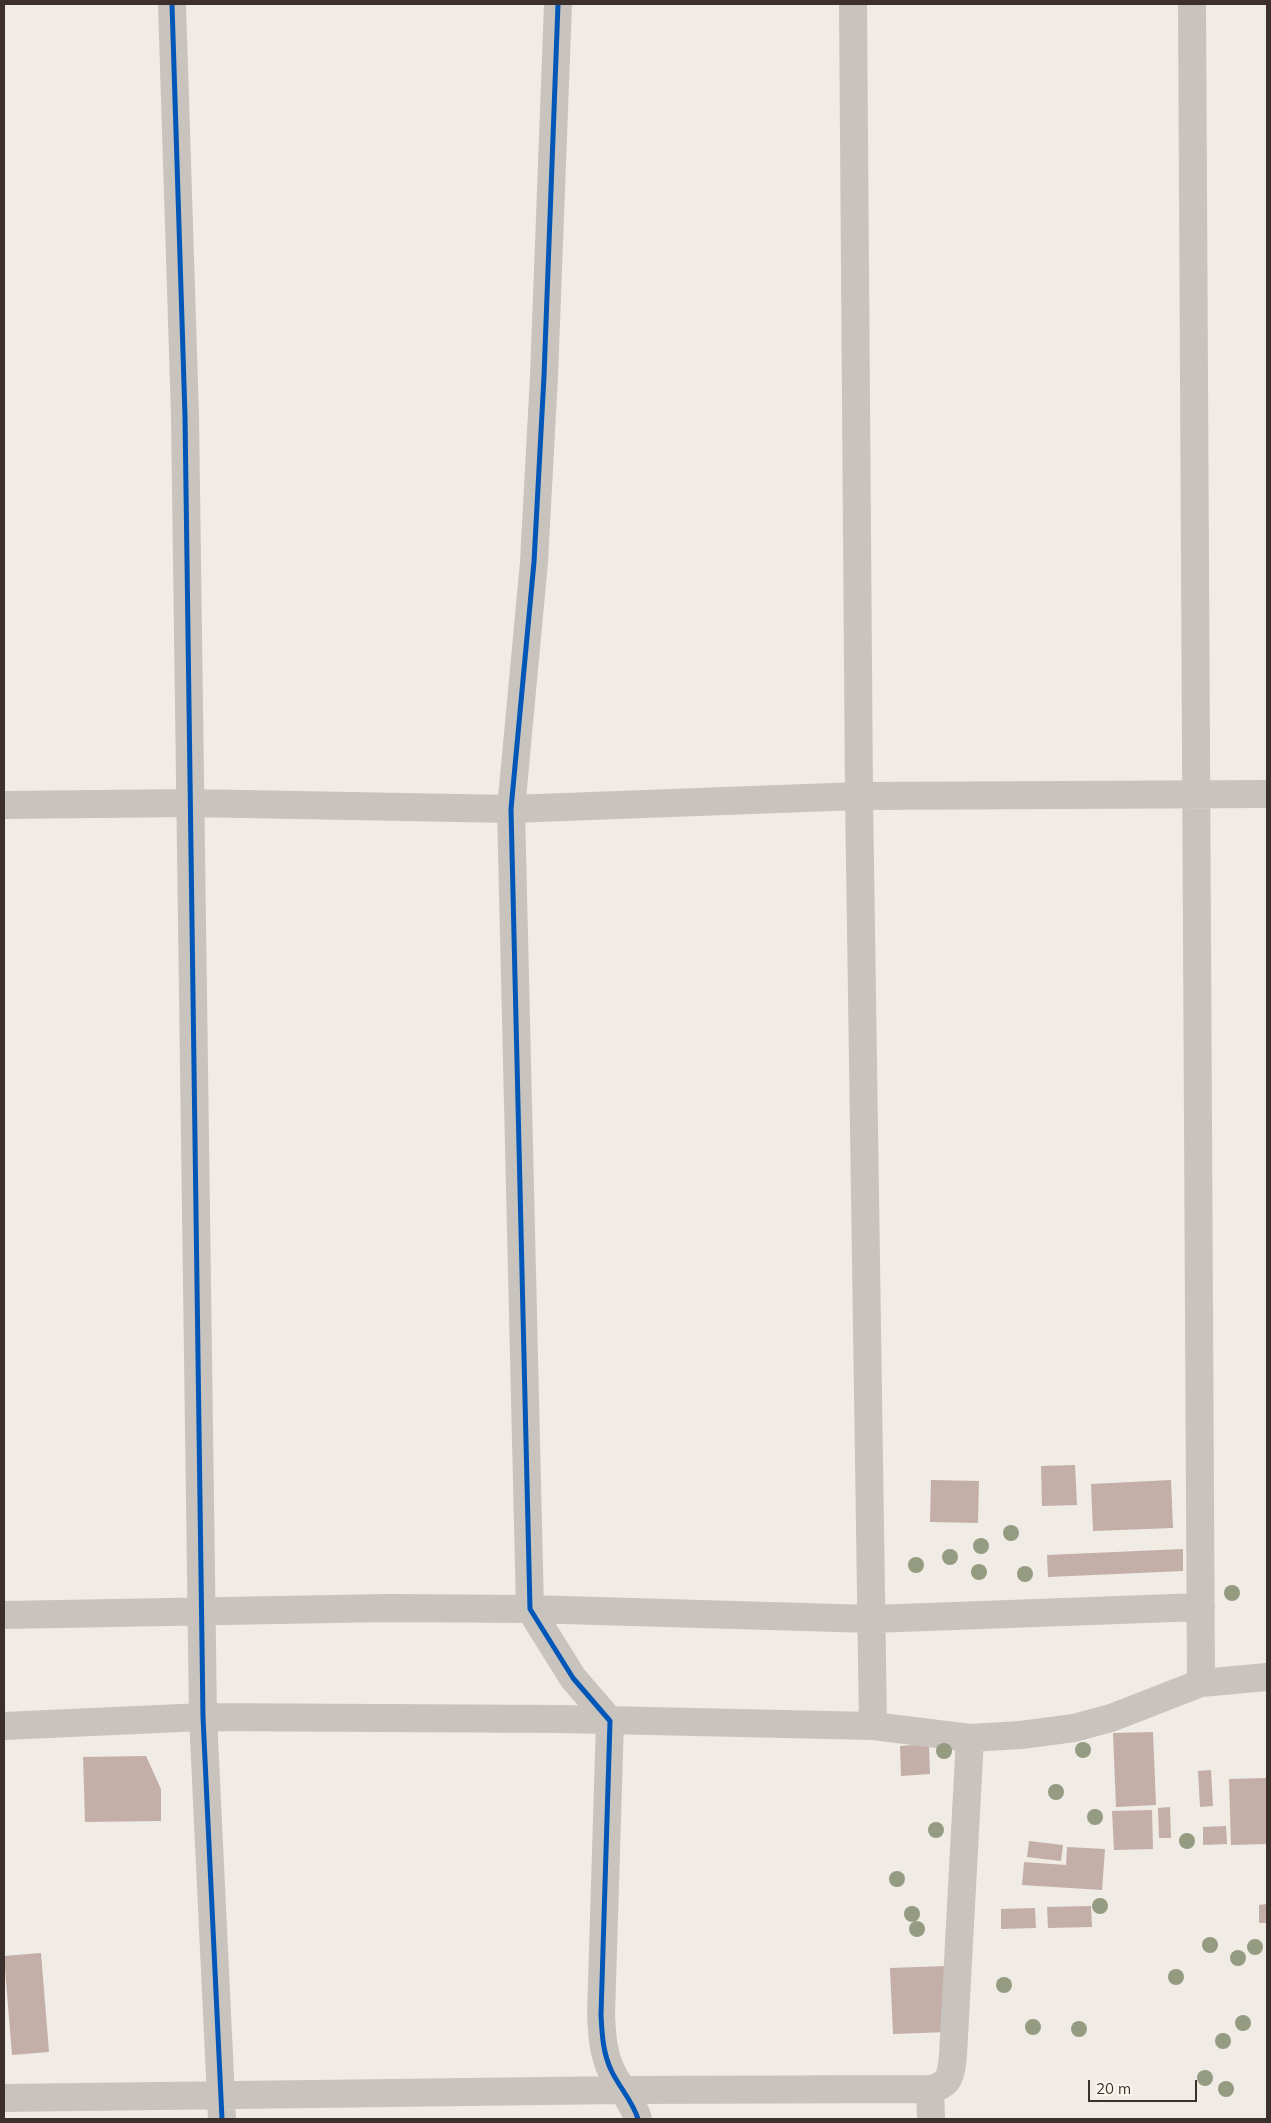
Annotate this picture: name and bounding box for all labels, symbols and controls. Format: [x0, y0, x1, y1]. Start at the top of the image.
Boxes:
scale bar [1091, 2070, 1200, 2102]
text: 20 m [1096, 2079, 1131, 2098]

